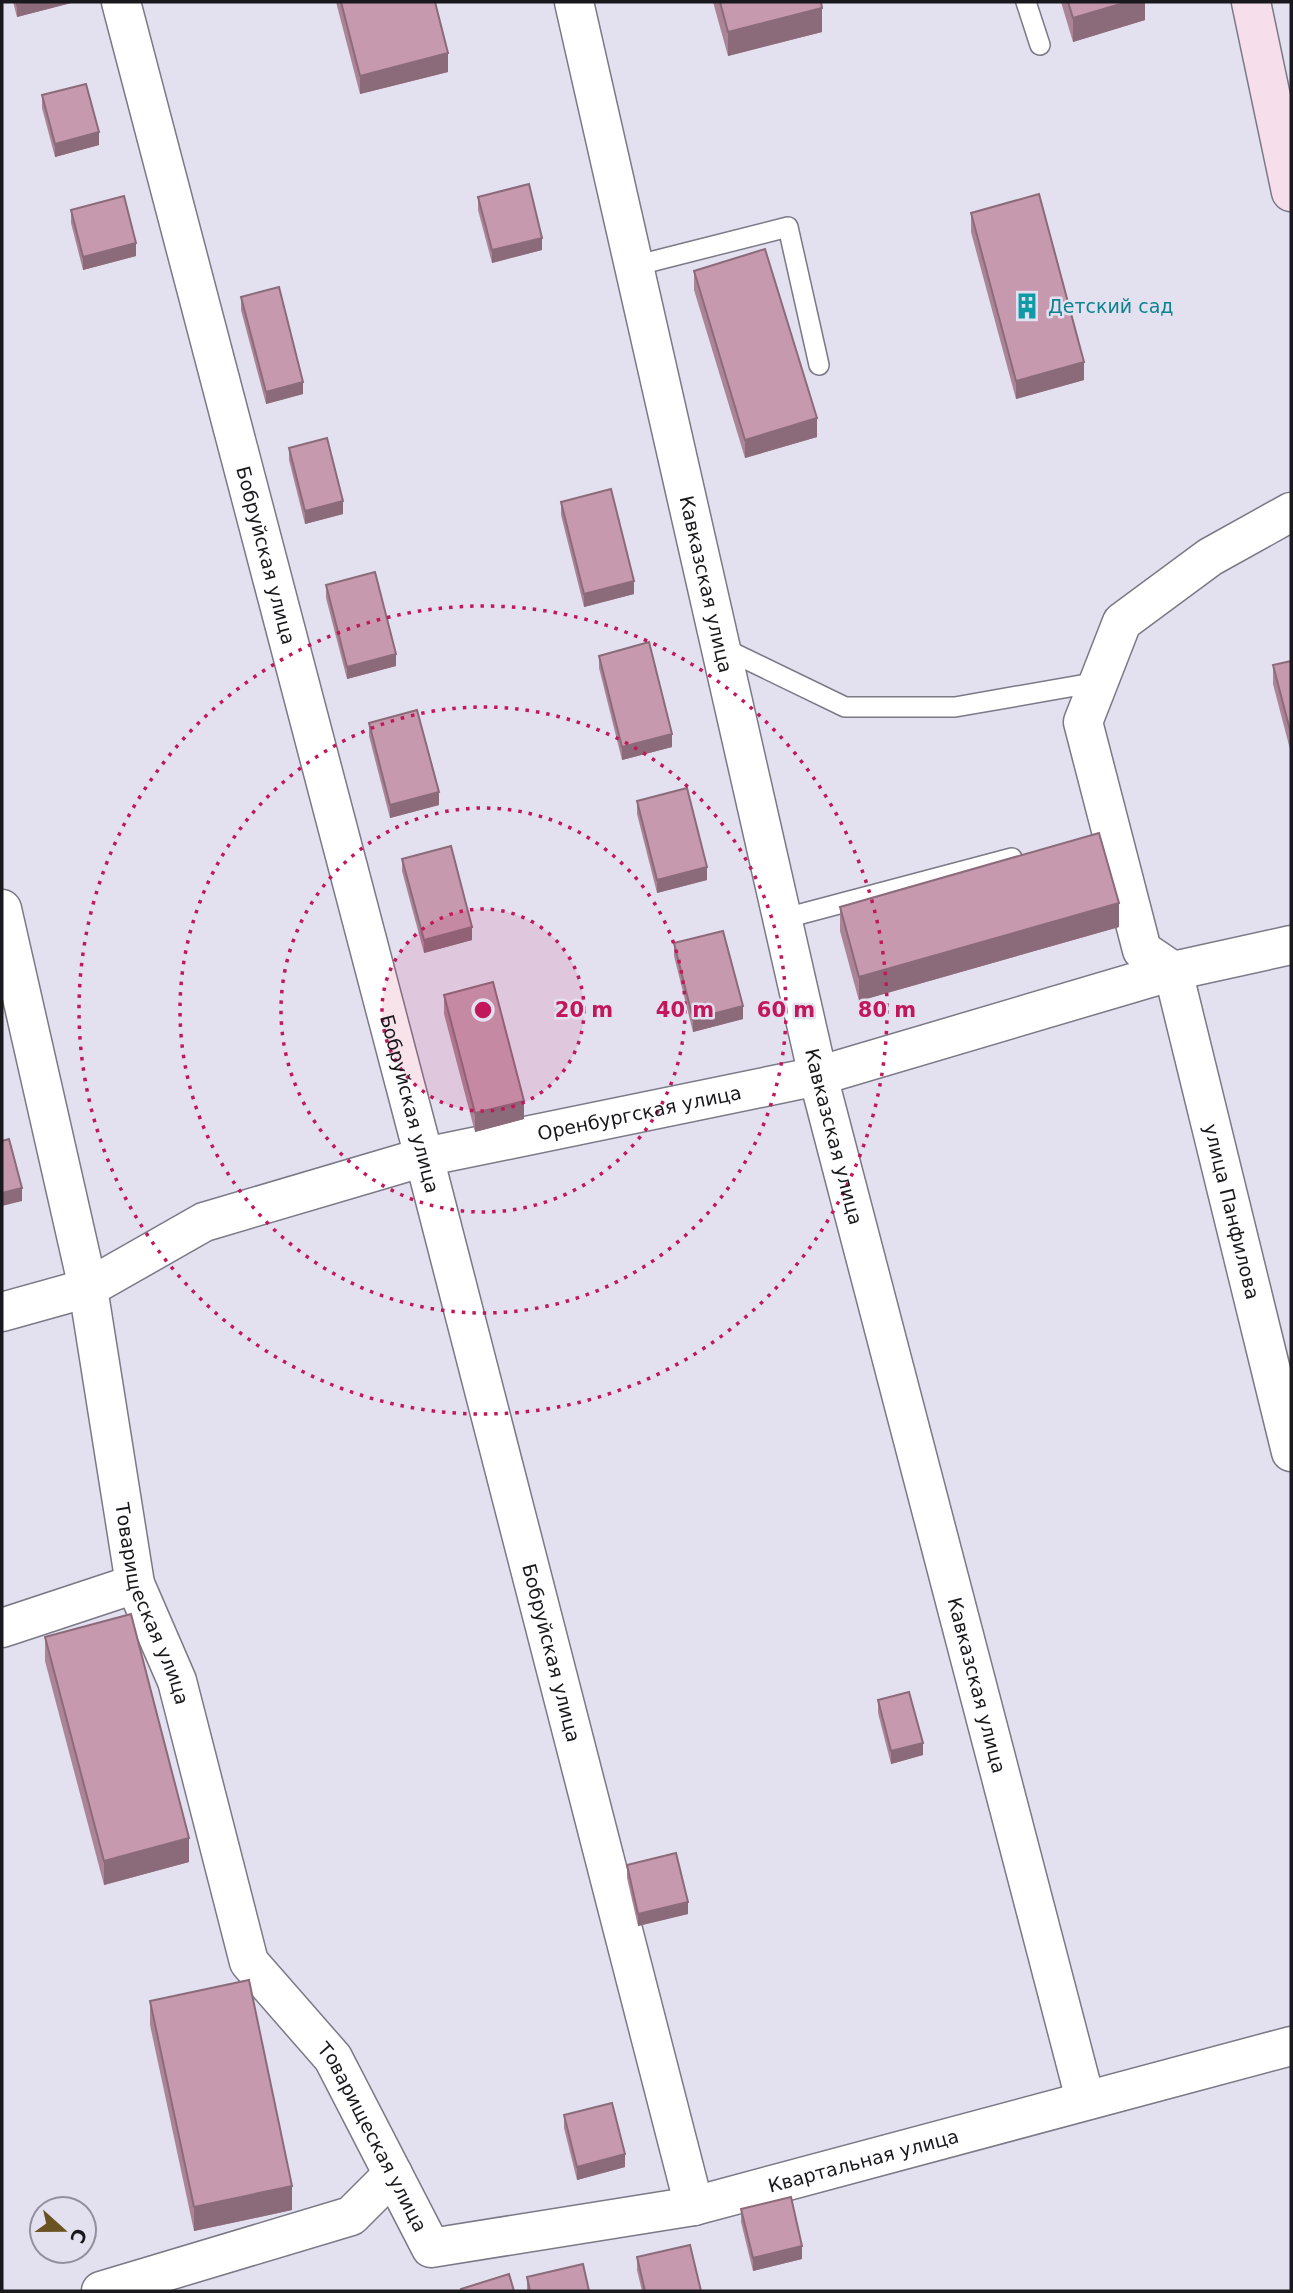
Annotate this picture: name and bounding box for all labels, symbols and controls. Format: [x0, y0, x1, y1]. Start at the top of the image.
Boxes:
building icon: Детский сад [1012, 291, 1042, 321]
place label: Детский сад [1048, 295, 1174, 317]
street label: Бобруйская улица [232, 464, 300, 647]
street label: Кавказская улица [675, 493, 737, 675]
centre of rings [471, 998, 495, 1022]
text: 20 m [555, 998, 613, 1022]
text: 40 m [656, 998, 714, 1022]
text: 60 m [757, 998, 815, 1022]
text: 80 m [858, 998, 916, 1022]
street label: Бобруйская улица [376, 1012, 444, 1195]
street label: Кавказская улица [801, 1046, 867, 1227]
street label: Оренбургская улица [535, 1081, 743, 1144]
street label: улица Панфилова [1200, 1121, 1264, 1302]
street label: Товарищеская улица [111, 1500, 194, 1707]
street label: Бобруйская улица [518, 1561, 585, 1744]
street label: Кавказская улица [944, 1595, 1011, 1776]
street label: Товарищеская улица [313, 2037, 432, 2236]
street label: Квартальная улица [765, 2125, 961, 2197]
north arrow [28, 2195, 98, 2265]
text: С [66, 2226, 92, 2247]

